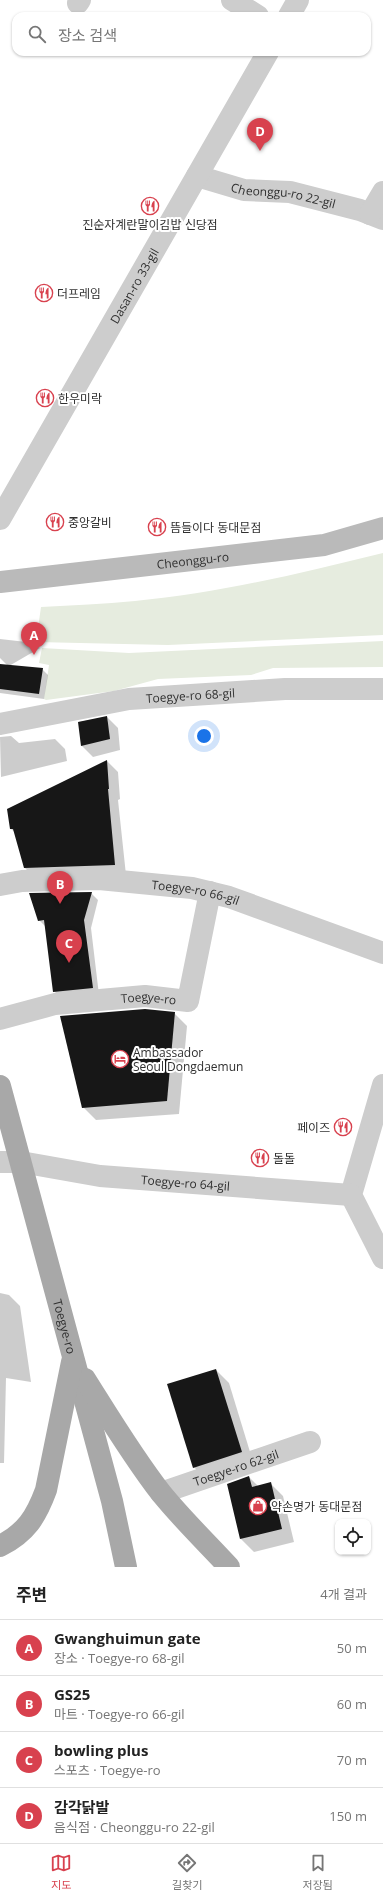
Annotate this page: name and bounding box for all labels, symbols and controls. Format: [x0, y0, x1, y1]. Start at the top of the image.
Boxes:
search box [12, 12, 371, 56]
icon: search [26, 23, 48, 45]
text: 장소 검색 [58, 25, 117, 45]
pin: D [247, 118, 273, 151]
street label: Cheonggu-ro 22-gil [229, 178, 338, 212]
restaurant icon: 진순자계란말이김밥 신당점 [140, 196, 160, 216]
place label: 진순자계란말이김밥 신당점 [82, 216, 218, 233]
street label: Dasan-ro 33-gil [105, 245, 162, 327]
restaurant icon: 더프레임 [34, 283, 54, 303]
place label: 더프레임 [57, 285, 101, 302]
restaurant icon: 한우미락 [35, 388, 55, 408]
place label: 한우미락 [58, 390, 102, 407]
restaurant icon: 중앙갈비 [45, 512, 65, 532]
place label: 중앙갈비 [68, 514, 112, 531]
restaurant icon: 뜸들이다 동대문점 [147, 517, 167, 537]
place label: 뜸들이다 동대문점 [170, 519, 261, 536]
street label: Cheonggu-ro [156, 547, 230, 573]
pin: A [21, 622, 47, 655]
street label: Toegye-ro 68-gil [145, 684, 236, 706]
your location [194, 726, 214, 746]
pin: B [47, 871, 73, 904]
street label: Toegye-ro 66-gil [151, 876, 242, 909]
pin: C [56, 930, 82, 963]
street label: Toegye-ro [120, 987, 177, 1008]
place label: Ambassador Seoul Dongdaemun [133, 1044, 243, 1075]
hotel icon: Ambassador Seoul Dongdaemun [110, 1049, 130, 1069]
restaurant icon: 페이즈 [333, 1117, 353, 1137]
place label: 페이즈 [297, 1119, 330, 1136]
restaurant icon: 돌돌 [250, 1148, 270, 1168]
place label: 돌돌 [273, 1150, 295, 1167]
street label: Toegye-ro 64-gil [140, 1171, 231, 1194]
street label: Toegye-ro [49, 1297, 80, 1356]
street label: Toegye-ro 62-gil [191, 1445, 281, 1490]
shop icon: 약손명가 동대문점 [248, 1496, 268, 1516]
place label: 약손명가 동대문점 [271, 1498, 362, 1515]
map controls [335, 1519, 371, 1555]
button: locate [335, 1519, 371, 1555]
text: 주변 [16, 1583, 47, 1606]
text: 4개 결과 [320, 1585, 367, 1603]
text: Gwanghuimun gate [54, 1628, 201, 1648]
text: A [25, 1639, 33, 1657]
text: 50 m [337, 1639, 367, 1657]
text: 장소 · Toegye-ro 68-gil [54, 1649, 185, 1667]
text: GS25 [54, 1684, 90, 1704]
text: B [25, 1695, 33, 1713]
text: 60 m [337, 1695, 367, 1713]
text: 마트 · Toegye-ro 66-gil [54, 1705, 185, 1723]
text: bowling plus [54, 1740, 148, 1760]
text: C [25, 1751, 33, 1769]
text: 70 m [337, 1751, 367, 1769]
text: 스포츠 · Toegye-ro [54, 1761, 161, 1779]
text: 감각닭발 [54, 1797, 109, 1817]
text: D [24, 1807, 34, 1825]
text: 150 m [329, 1807, 367, 1825]
text: 음식점 · Cheonggu-ro 22-gil [54, 1818, 215, 1836]
tab: 지도 [50, 1852, 72, 1892]
tab: 길찾기 [172, 1852, 202, 1892]
tab: 저장됨 [303, 1852, 333, 1892]

